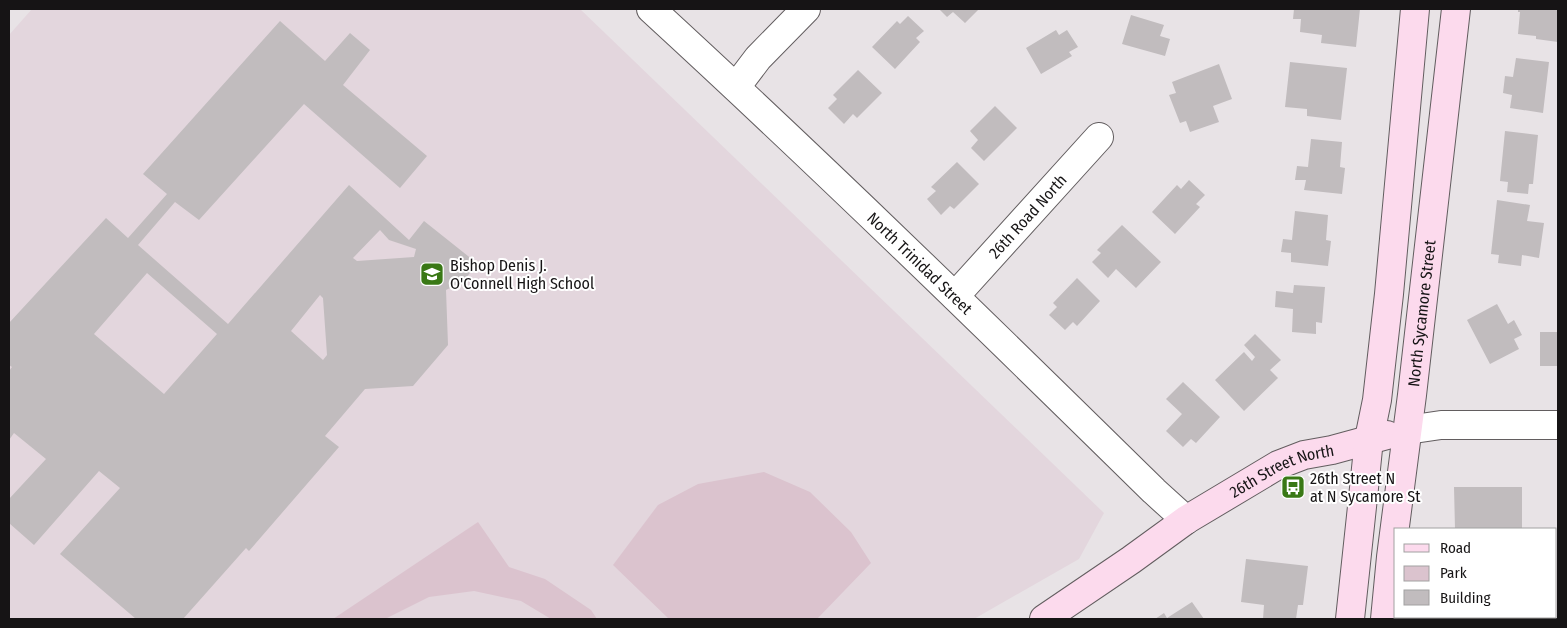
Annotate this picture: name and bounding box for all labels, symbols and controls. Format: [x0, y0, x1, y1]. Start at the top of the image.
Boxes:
street label: 26th Road North [985, 170, 1070, 262]
street label: North Trinidad Street [864, 208, 977, 318]
street label: North Sycamore Street [1404, 238, 1439, 388]
place label: Bishop Denis J. O'Connell High School [450, 256, 594, 293]
school or university icon: Bishop Denis J. O'Connell High School [419, 261, 445, 287]
street label: 26th Street North [1226, 440, 1336, 501]
place label: 26th Street N at N Sycamore St [1310, 469, 1421, 506]
bus stop icon: 26th Street N at N Sycamore St [1280, 474, 1306, 500]
legend [1394, 528, 1557, 618]
text: Road [1440, 539, 1471, 557]
text: Park [1440, 564, 1467, 582]
text: Building [1440, 589, 1491, 607]

